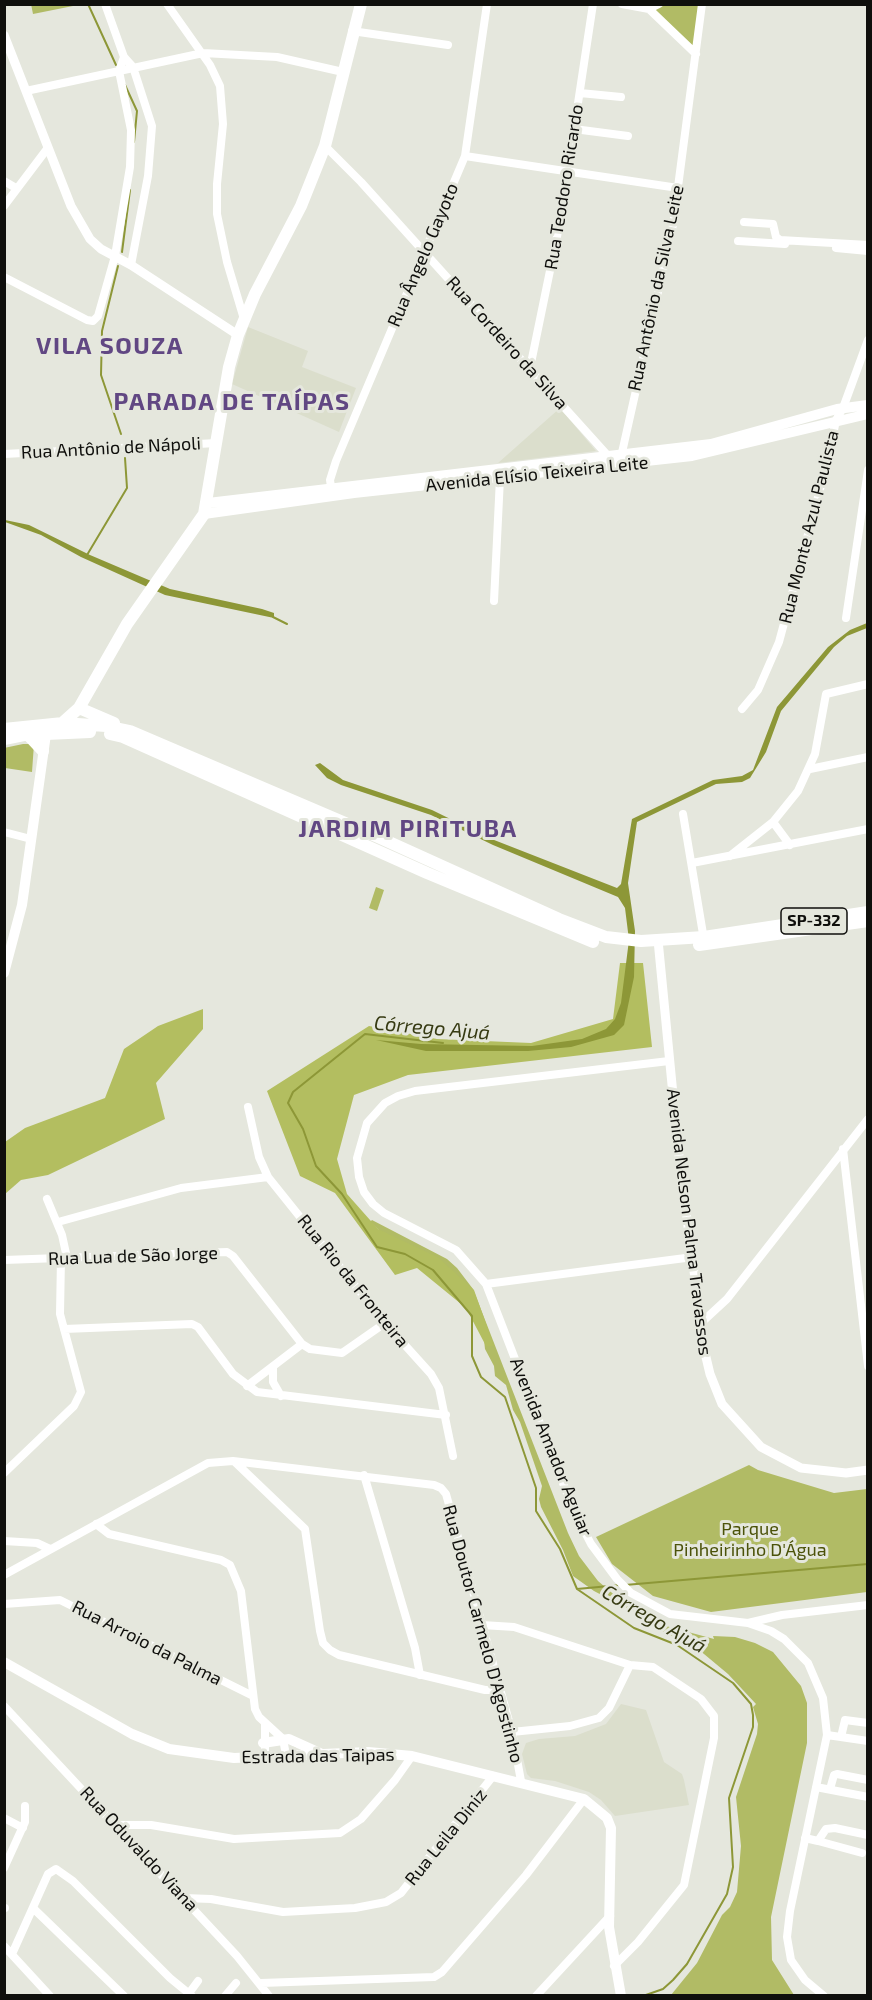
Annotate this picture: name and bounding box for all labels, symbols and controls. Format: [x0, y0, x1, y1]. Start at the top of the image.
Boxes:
street label: Rua Teodoro Ricardo [540, 103, 588, 271]
street label: Rua Ângelo Gayoto [383, 180, 463, 330]
street label: Rua Antônio da Silva Leite [624, 183, 688, 393]
street label: Rua Cordeiro da Silva [442, 272, 572, 414]
district label: VILA SOUZA [36, 332, 184, 360]
district label: PARADA DE TAÍPAS [114, 388, 350, 416]
street label: Rua Monte Azul Paulista [774, 428, 844, 626]
street label: Rua Antônio de Nápoli [20, 432, 202, 464]
street label: Avenida Elísio Teixeira Leite [425, 452, 649, 496]
district label: JARDIM PIRITUBA [298, 815, 518, 843]
road number: SP-332 [781, 908, 847, 934]
water label: Córrego Ajuá [373, 1011, 491, 1045]
street label: Avenida Nelson Palma Travassos [662, 1087, 716, 1357]
street label: Rua Rio da Fronteira [293, 1210, 413, 1352]
street label: Rua Lua de São Jorge [48, 1242, 218, 1270]
street label: Avenida Amador Aguiar [505, 1355, 597, 1539]
street label: Rua Doutor Carmelo D'Agostinho [438, 1503, 528, 1765]
park label: Parque Pinheirinho D'Água [673, 1518, 827, 1561]
water label: Córrego Ajuá [598, 1580, 710, 1658]
street label: Rua Arroio da Palma [68, 1596, 226, 1690]
street label: Estrada das Taipas [241, 1744, 395, 1768]
street label: Rua Oduvaldo Viana [76, 1782, 202, 1916]
street label: Rua Leila Diniz [400, 1784, 492, 1890]

